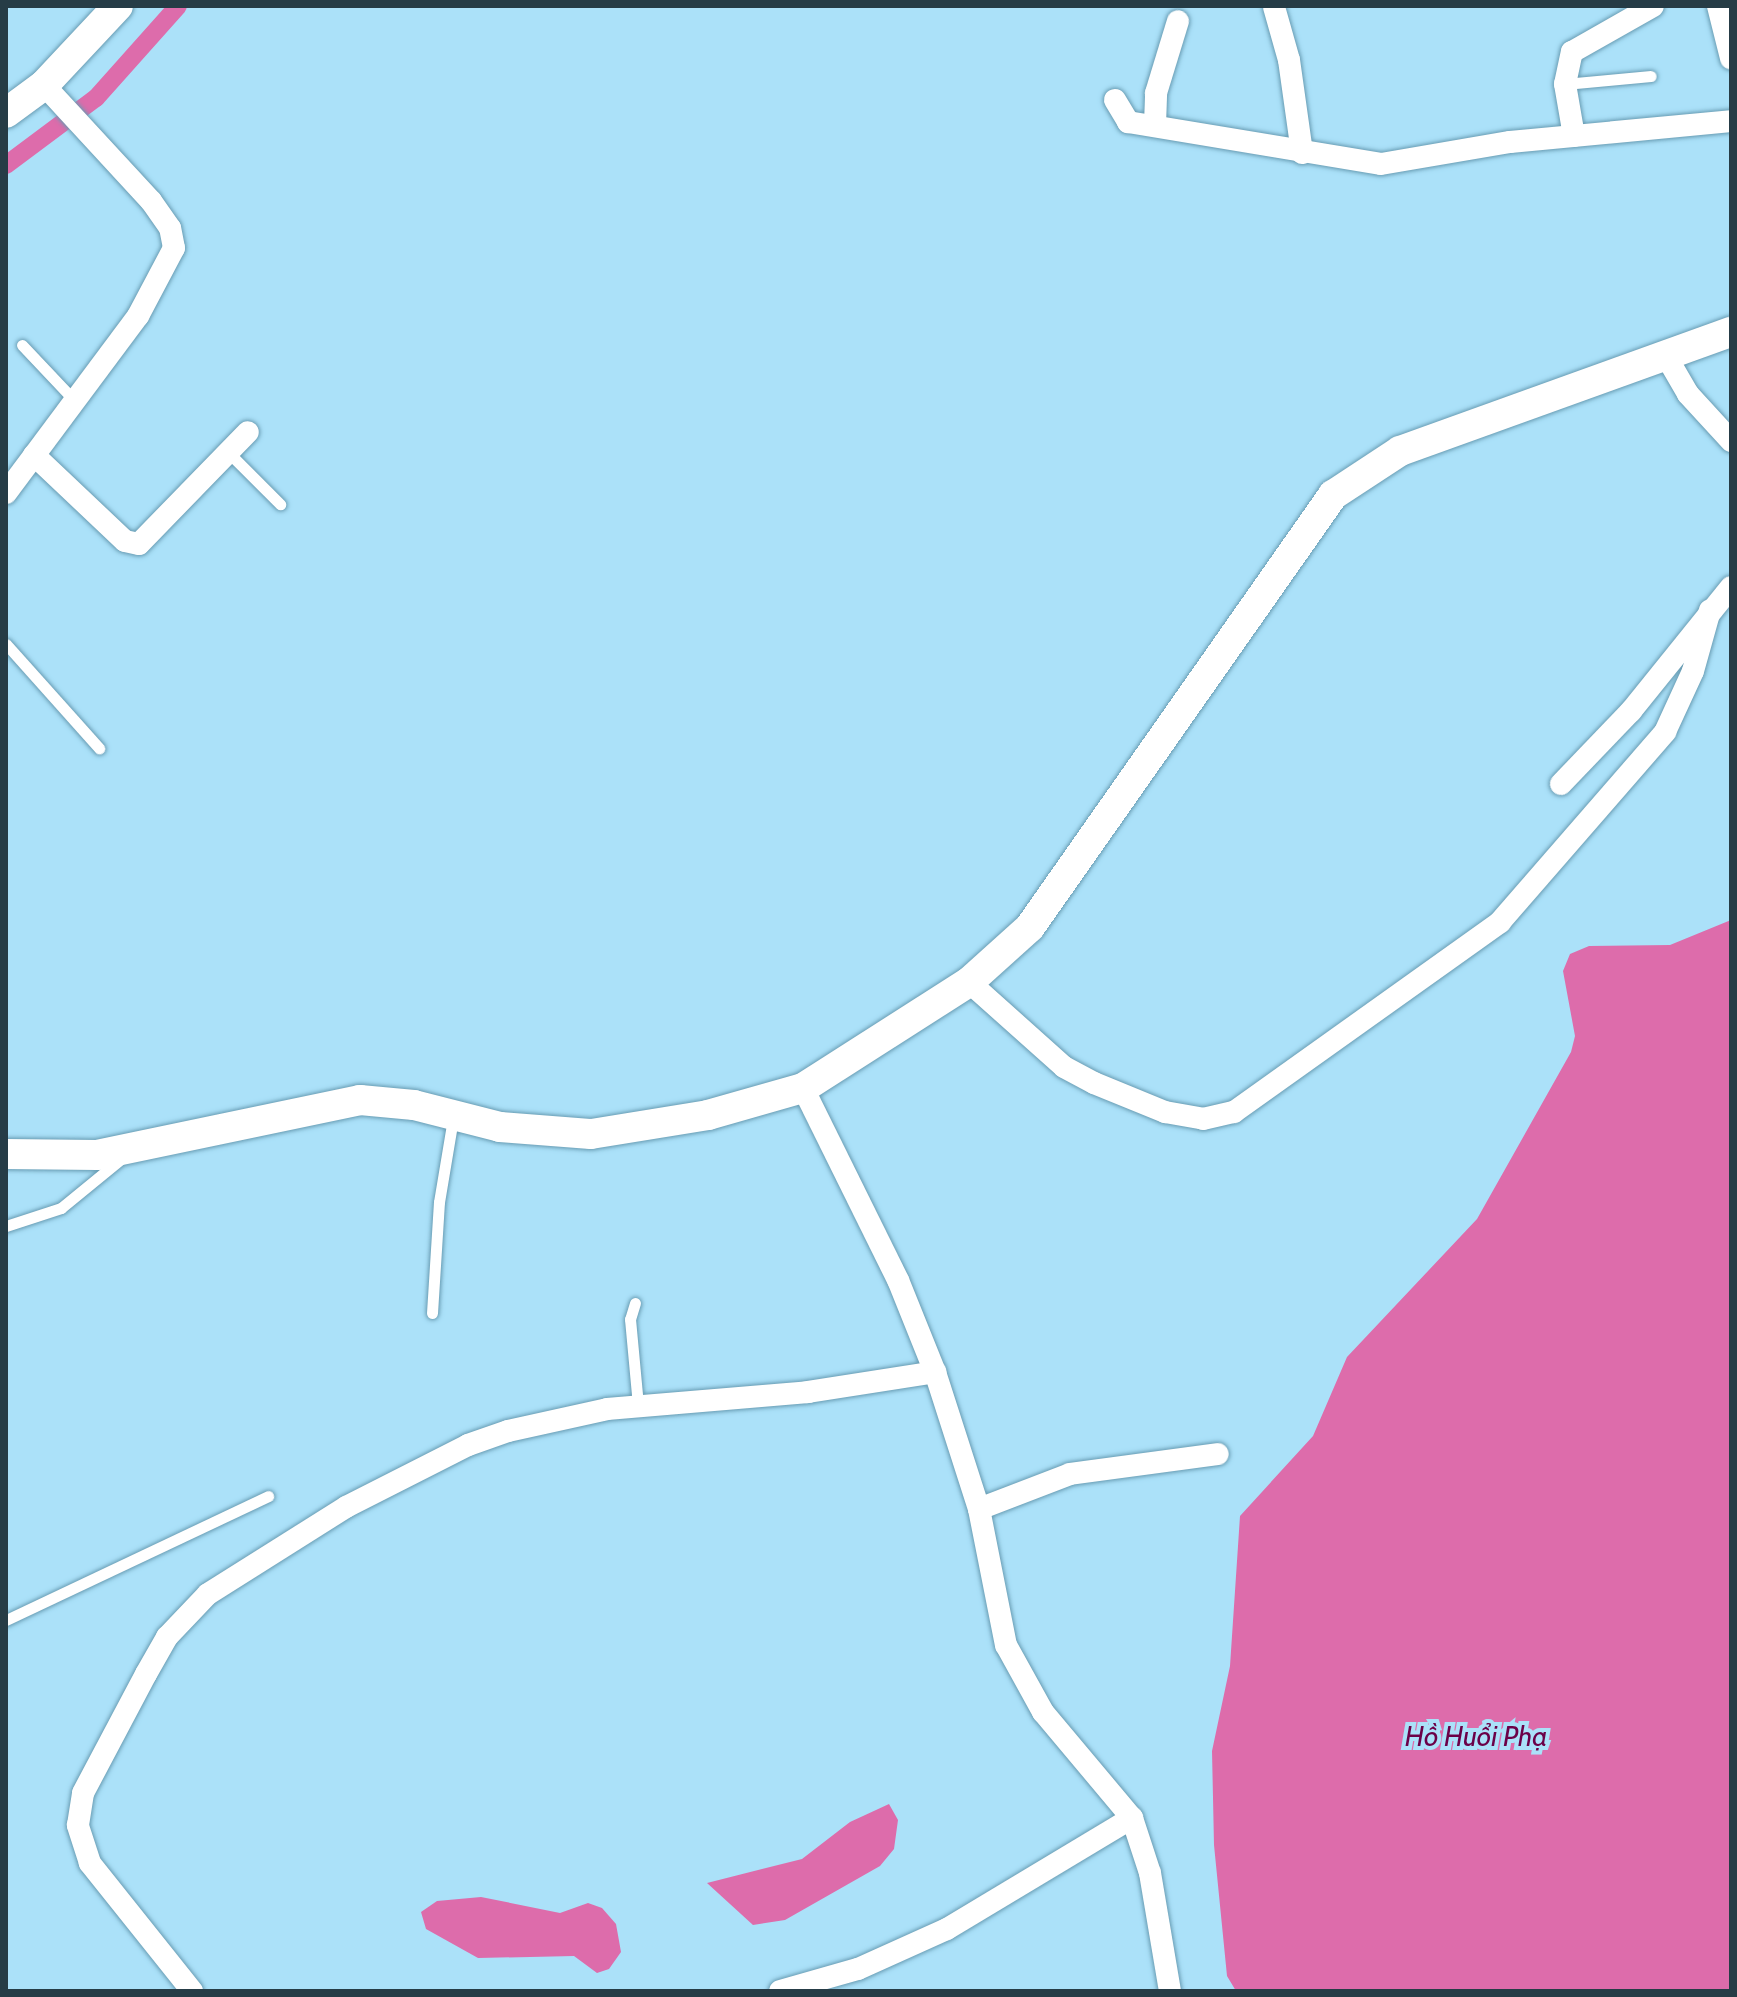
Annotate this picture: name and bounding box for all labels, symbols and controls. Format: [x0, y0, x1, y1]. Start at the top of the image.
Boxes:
water label: Hồ Huổi Phạ [1405, 1719, 1547, 1753]

